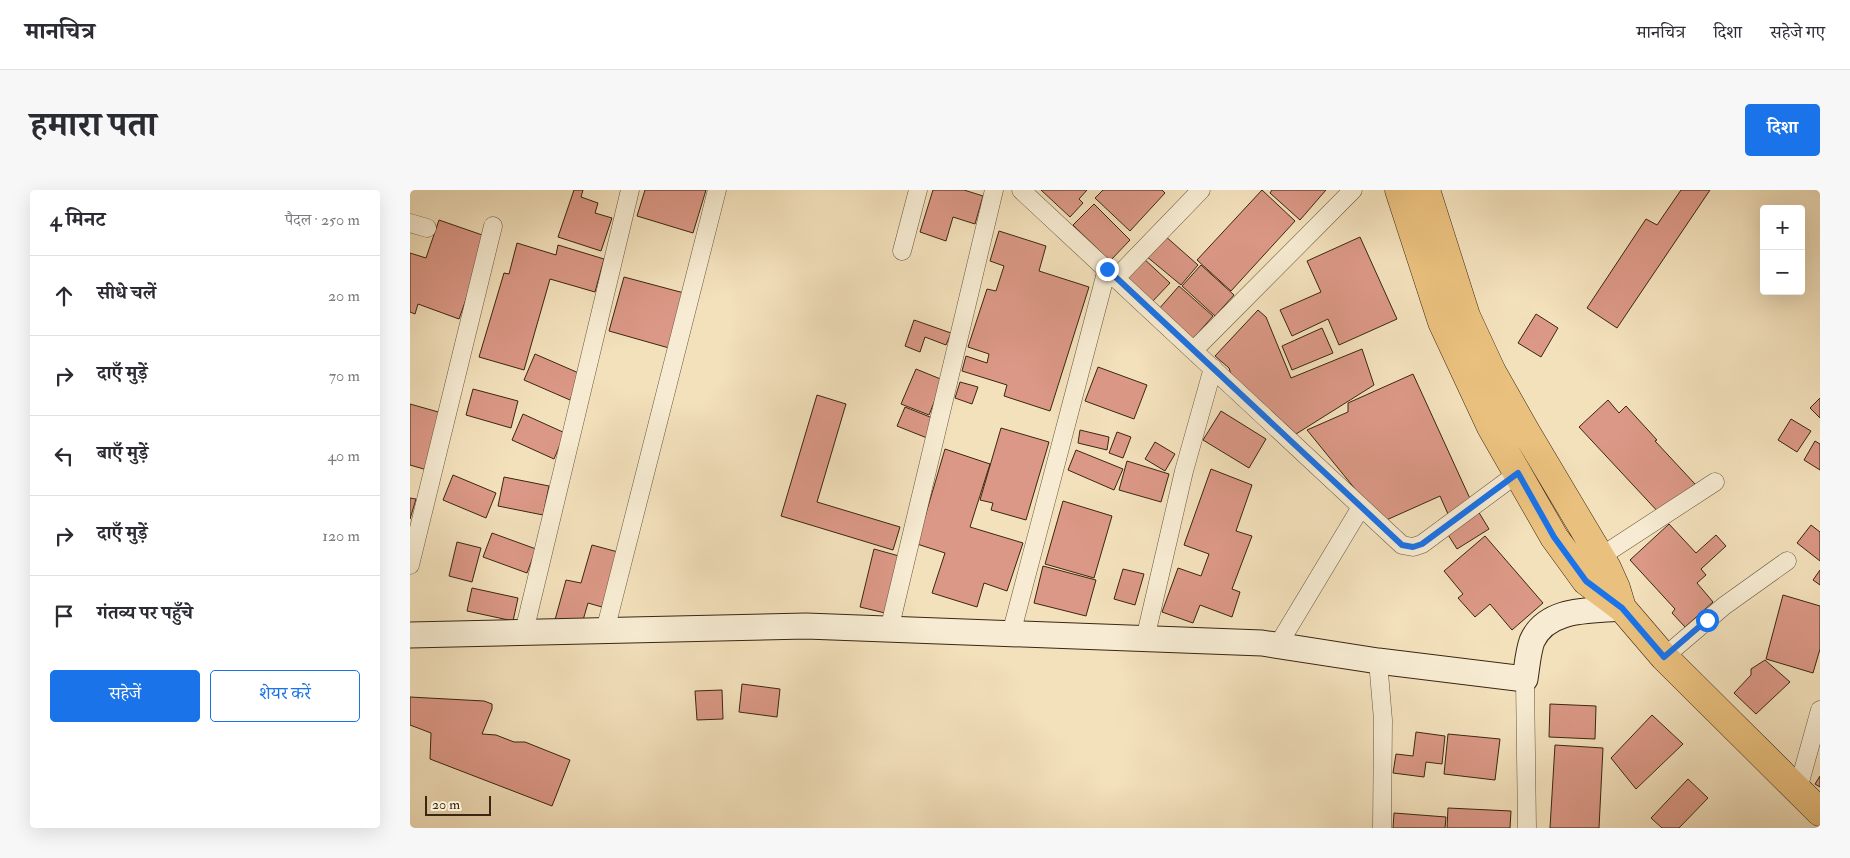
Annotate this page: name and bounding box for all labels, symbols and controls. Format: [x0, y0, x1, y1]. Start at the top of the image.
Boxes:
text: मानचित्र [25, 16, 95, 47]
text: मानचित्र [1637, 21, 1685, 44]
text: दिशा [1713, 21, 1742, 44]
text: सहेजे गए [1770, 21, 1825, 44]
text: हमारा पता [30, 103, 156, 147]
button: दिशा [1745, 104, 1820, 156]
map controls [1760, 205, 1805, 295]
button: + [1760, 205, 1805, 250]
text: 4 मिनट [50, 206, 106, 233]
text: पैदल · 250 m [285, 210, 360, 230]
button: − [1760, 250, 1805, 295]
route end [1096, 258, 1119, 281]
text: सीधे चलें [97, 281, 156, 305]
icon: ahead [50, 282, 78, 310]
text: 20 m [328, 286, 360, 306]
text: दाएँ मुड़ें [97, 361, 148, 385]
icon: right [50, 362, 78, 390]
text: 70 m [329, 366, 360, 386]
text: बाएँ मुड़ें [97, 441, 148, 465]
icon: left [50, 442, 78, 470]
text: 40 m [327, 446, 360, 466]
text: दाएँ मुड़ें [97, 521, 148, 545]
icon: right [50, 522, 78, 550]
text: 120 m [322, 526, 360, 546]
text: गंतव्य पर पहुँचे [97, 601, 193, 625]
icon: arrive [50, 602, 78, 630]
route start [1696, 609, 1719, 632]
button: सहेजें [50, 670, 200, 722]
button: शेयर करें [210, 670, 360, 722]
scale bar [425, 793, 491, 816]
text: 20 m [432, 796, 460, 813]

